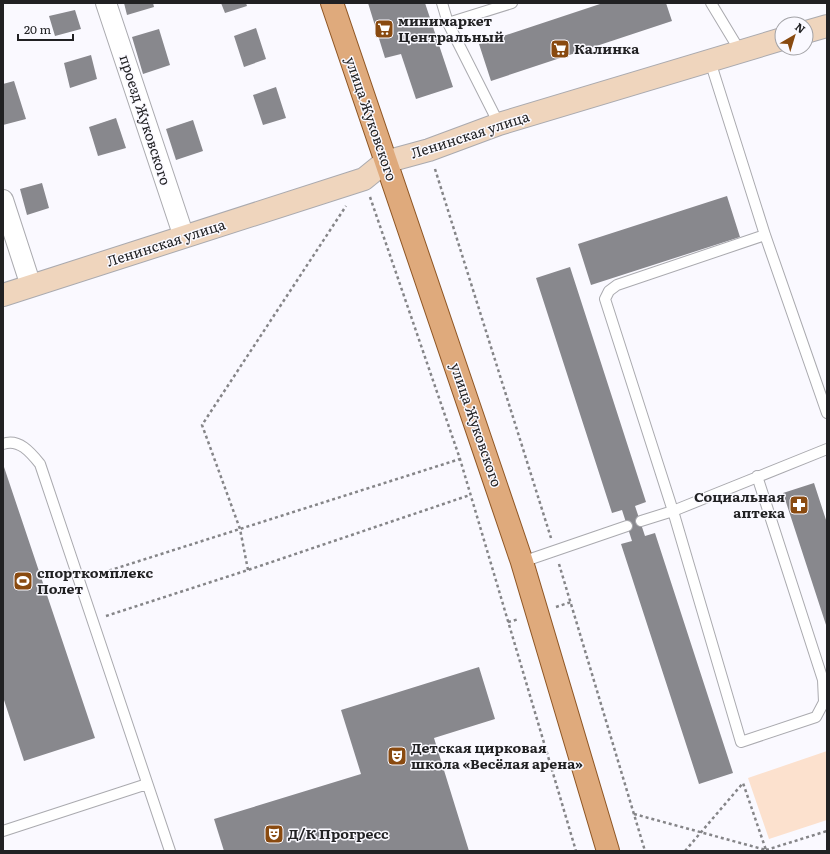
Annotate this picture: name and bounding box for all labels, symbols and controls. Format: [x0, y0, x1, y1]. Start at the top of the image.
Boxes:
place label: минимаркет Центральный [398, 10, 504, 46]
scale bar [18, 16, 73, 42]
north arrow [774, 16, 814, 56]
supermarket icon: минимаркет Центральный [373, 18, 395, 40]
text: N [792, 18, 809, 36]
text: 20 m [24, 20, 51, 38]
supermarket icon: Калинка [549, 38, 571, 60]
place label: Калинка [574, 38, 640, 58]
street label: проезд Жуковского [115, 52, 176, 187]
street label: улица Жуковского [341, 54, 403, 183]
street label: Ленинская улица [408, 105, 532, 163]
street label: Ленинская улица [104, 213, 228, 271]
street label: улица Жуковского [446, 360, 508, 489]
place label: Социальная аптека [694, 486, 786, 522]
pharmacy icon: Социальная аптека [788, 494, 810, 516]
place label: спорткомплекс Полет [37, 562, 153, 598]
sports icon: спорткомплекс Полет [12, 570, 34, 592]
place label: Детская цирковая школа «Весёлая арена» [411, 737, 583, 773]
theatre icon: Детская цирковая школа «Весёлая арена» [386, 745, 408, 767]
theatre icon: Д/К Прогресс [263, 823, 285, 845]
place label: Д/К Прогресс [288, 823, 389, 843]

